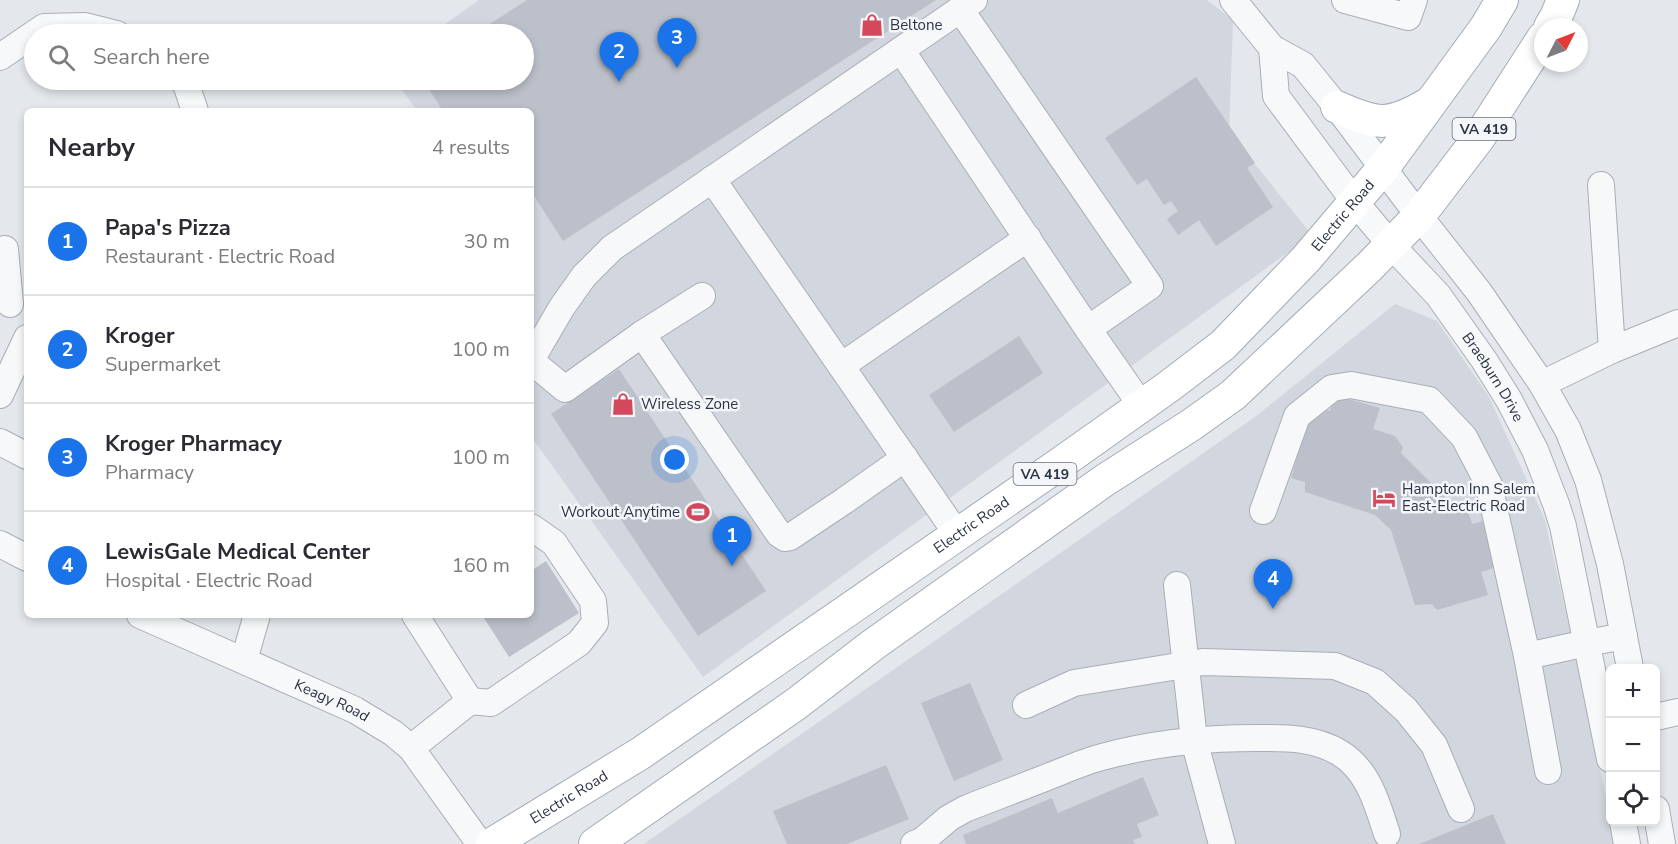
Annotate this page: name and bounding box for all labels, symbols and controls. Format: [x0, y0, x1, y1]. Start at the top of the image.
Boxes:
shop icon: Beltone [859, 12, 885, 38]
place label: Beltone [890, 15, 942, 35]
north arrow [1534, 18, 1588, 72]
pin: 3 [658, 19, 696, 68]
search box [24, 24, 534, 90]
pin: 2 [600, 32, 638, 82]
icon: search [45, 41, 78, 74]
text: Search here [93, 42, 210, 72]
road number: VA 419 [1452, 118, 1516, 140]
text: Nearby [48, 130, 135, 165]
text: 4 results [432, 134, 510, 161]
street label: Electric Road [1307, 175, 1379, 255]
text: Papa's Pizza [105, 213, 231, 243]
text: 1 [62, 228, 74, 255]
text: 30 m [464, 228, 510, 255]
text: Restaurant · Electric Road [105, 243, 335, 270]
text: Kroger [105, 321, 175, 351]
street label: Braeburn Drive [1458, 328, 1529, 425]
text: 2 [62, 336, 74, 363]
text: 100 m [452, 336, 510, 363]
text: Supermarket [105, 351, 220, 378]
shop icon: Wireless Zone [610, 391, 636, 417]
place label: Wireless Zone [641, 394, 738, 414]
text: Kroger Pharmacy [105, 429, 282, 459]
text: 3 [62, 444, 74, 471]
text: 100 m [452, 444, 510, 471]
your location [660, 445, 689, 474]
text: Pharmacy [105, 459, 194, 486]
road number: VA 419 [1014, 463, 1076, 485]
place label: Hampton Inn Salem East-Electric Road [1402, 479, 1536, 516]
hotel icon: Hampton Inn Salem East-Electric Road [1371, 485, 1397, 511]
street label: Electric Road [929, 492, 1013, 558]
sports icon: Workout Anytime [685, 499, 711, 525]
place label: Workout Anytime [561, 502, 680, 522]
pin: 1 [712, 516, 752, 566]
text: LewisGale Medical Center [105, 537, 370, 567]
text: 4 [62, 552, 74, 579]
text: 160 m [452, 552, 510, 579]
pin: 4 [1254, 560, 1292, 609]
text: Hospital · Electric Road [105, 567, 313, 594]
map controls [1606, 664, 1660, 826]
button: + [1606, 664, 1660, 718]
street label: Keagy Road [291, 674, 373, 726]
button: − [1606, 718, 1660, 772]
street label: Electric Road [526, 766, 612, 829]
button: locate [1606, 772, 1660, 826]

